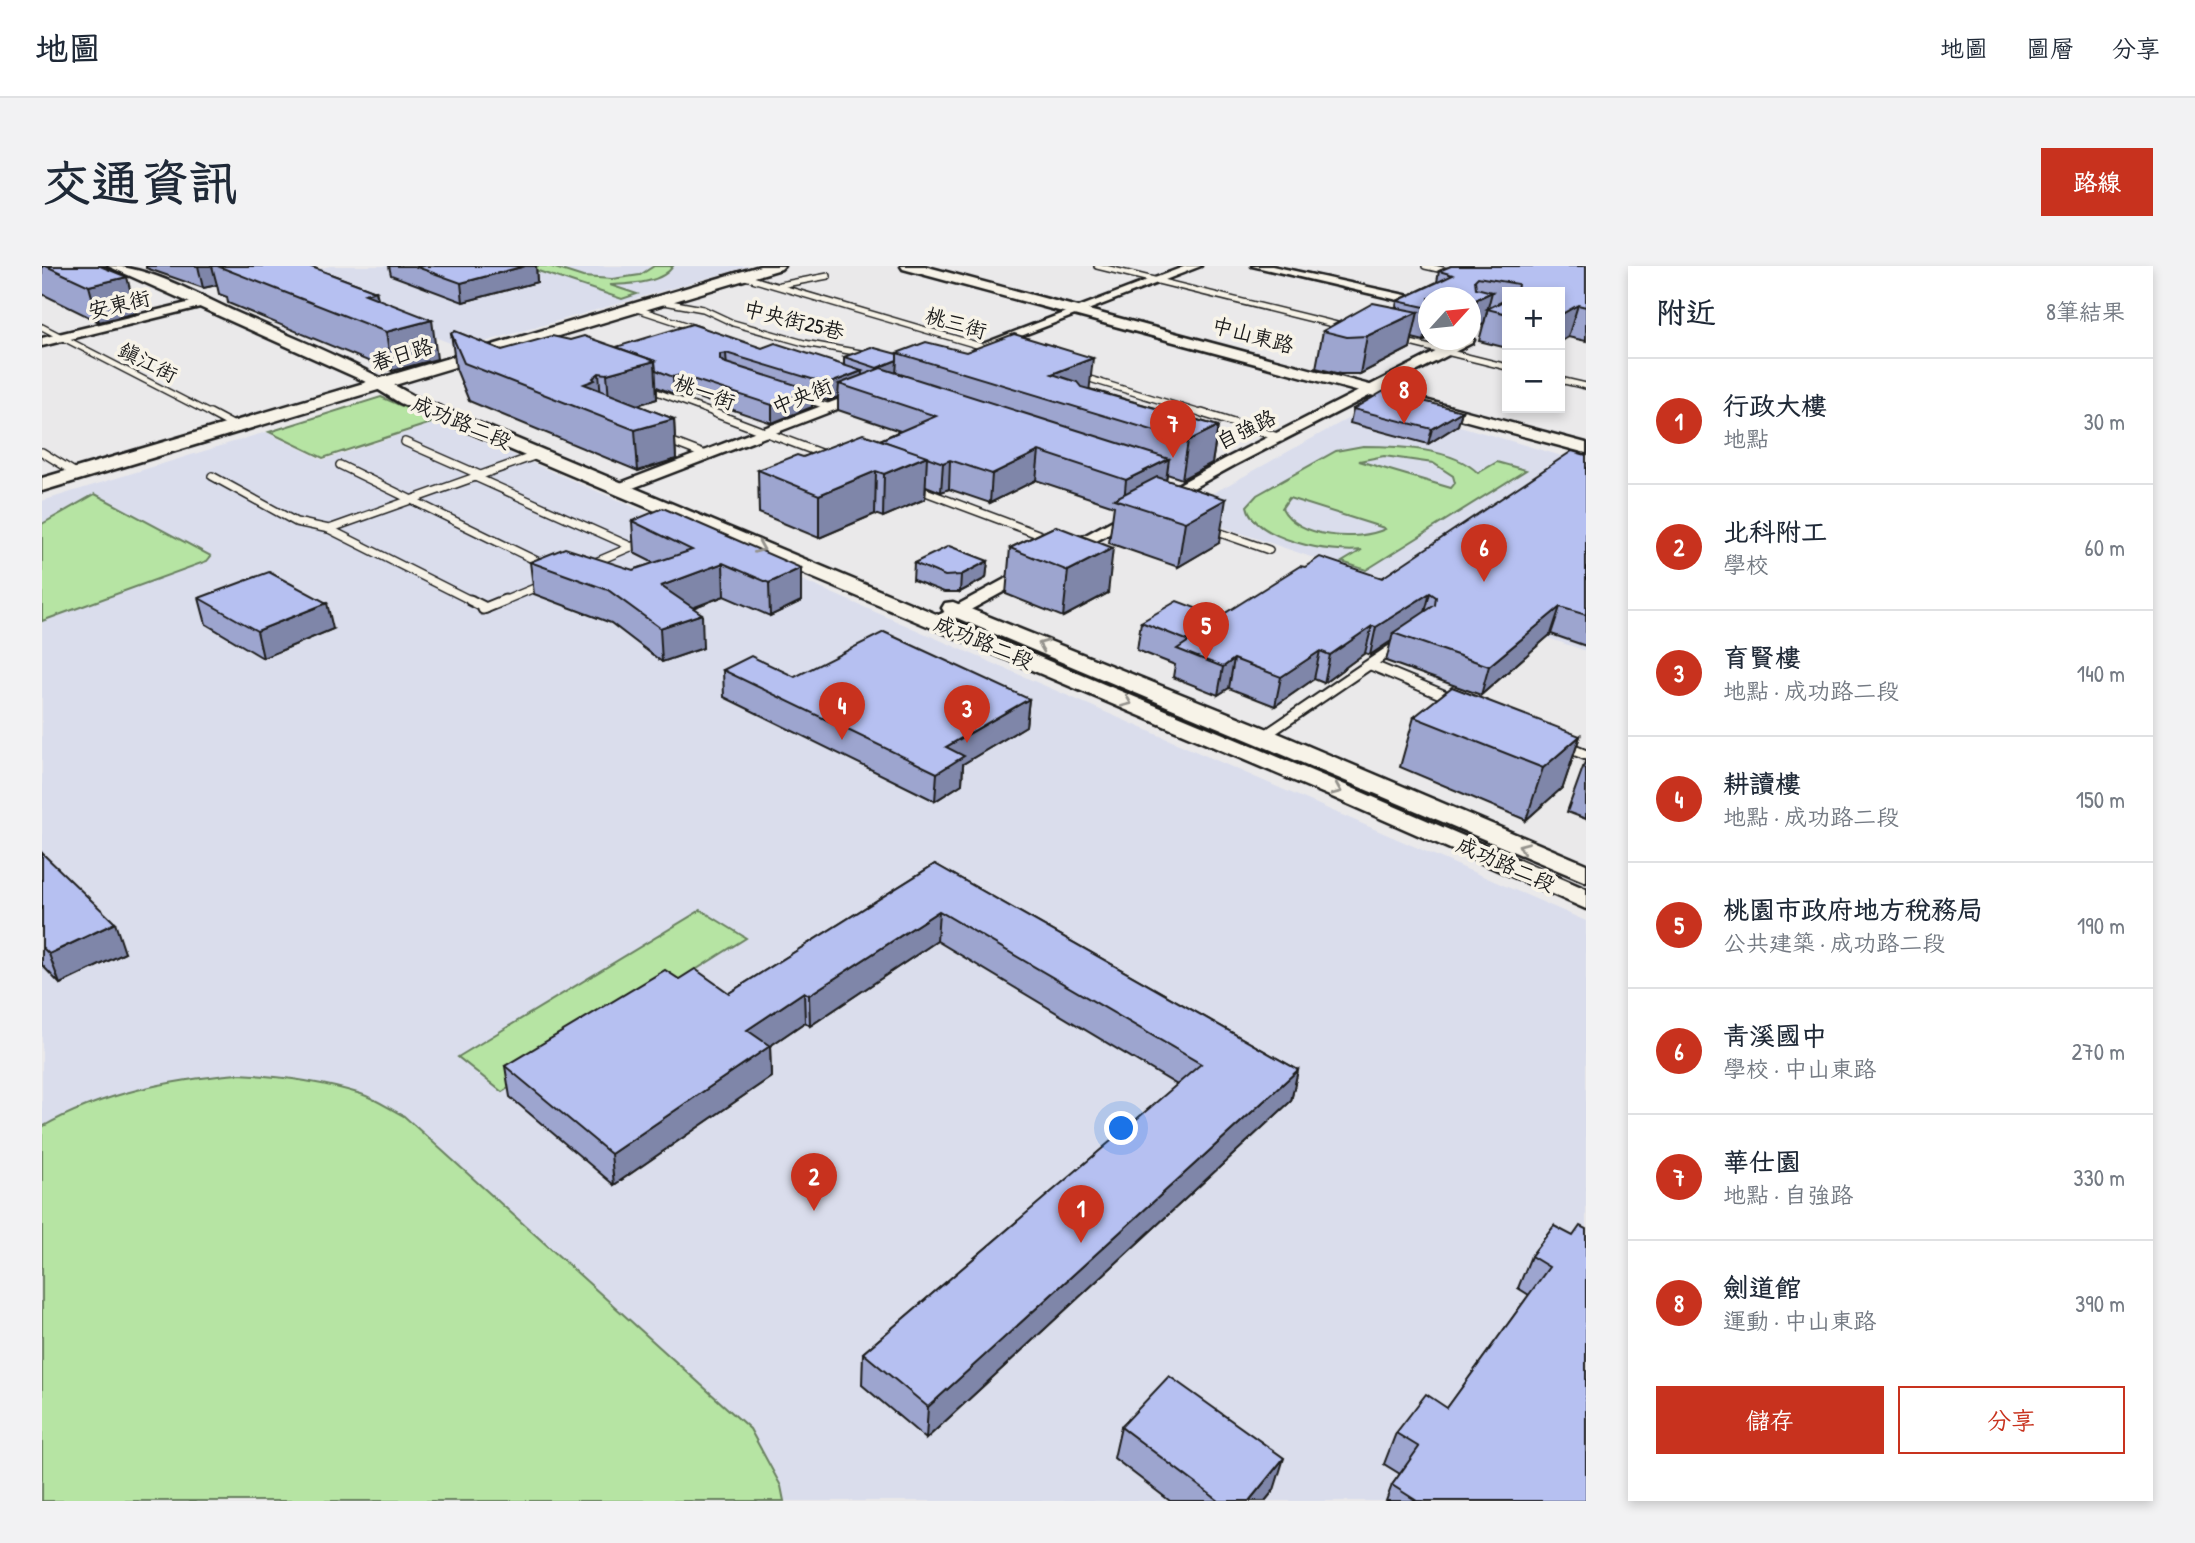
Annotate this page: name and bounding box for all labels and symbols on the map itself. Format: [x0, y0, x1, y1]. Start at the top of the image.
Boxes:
street label: 安東街 [85, 283, 153, 325]
north arrow [1418, 287, 1481, 350]
street label: 中央街25巷 [741, 294, 847, 346]
street label: 桃三街 [922, 300, 990, 346]
street label: 中山東路 [1209, 310, 1297, 360]
street label: 春日路 [368, 331, 436, 377]
street label: 鎮江街 [113, 335, 183, 389]
pin: 8 [1381, 366, 1427, 424]
street label: 桃一街 [670, 368, 740, 416]
street label: 中央街 [767, 371, 837, 421]
street label: 成功路二段 [408, 388, 516, 456]
pin: 7 [1150, 400, 1196, 458]
street label: 自強路 [1211, 402, 1281, 456]
pin: 6 [1461, 524, 1507, 582]
one-way arrow [752, 540, 765, 554]
pin: 5 [1183, 602, 1229, 660]
street label: 成功路二段 [930, 608, 1038, 676]
one-way arrow [1037, 639, 1050, 653]
pin: 4 [819, 682, 865, 740]
pin: 3 [944, 685, 990, 743]
one-way arrow [1121, 694, 1133, 708]
one-way arrow [1330, 782, 1342, 796]
street label: 成功路二段 [1452, 829, 1560, 899]
one-way arrow [1518, 842, 1530, 856]
your location [1104, 1111, 1138, 1145]
pin: 2 [791, 1153, 837, 1211]
pin: 1 [1058, 1185, 1104, 1243]

